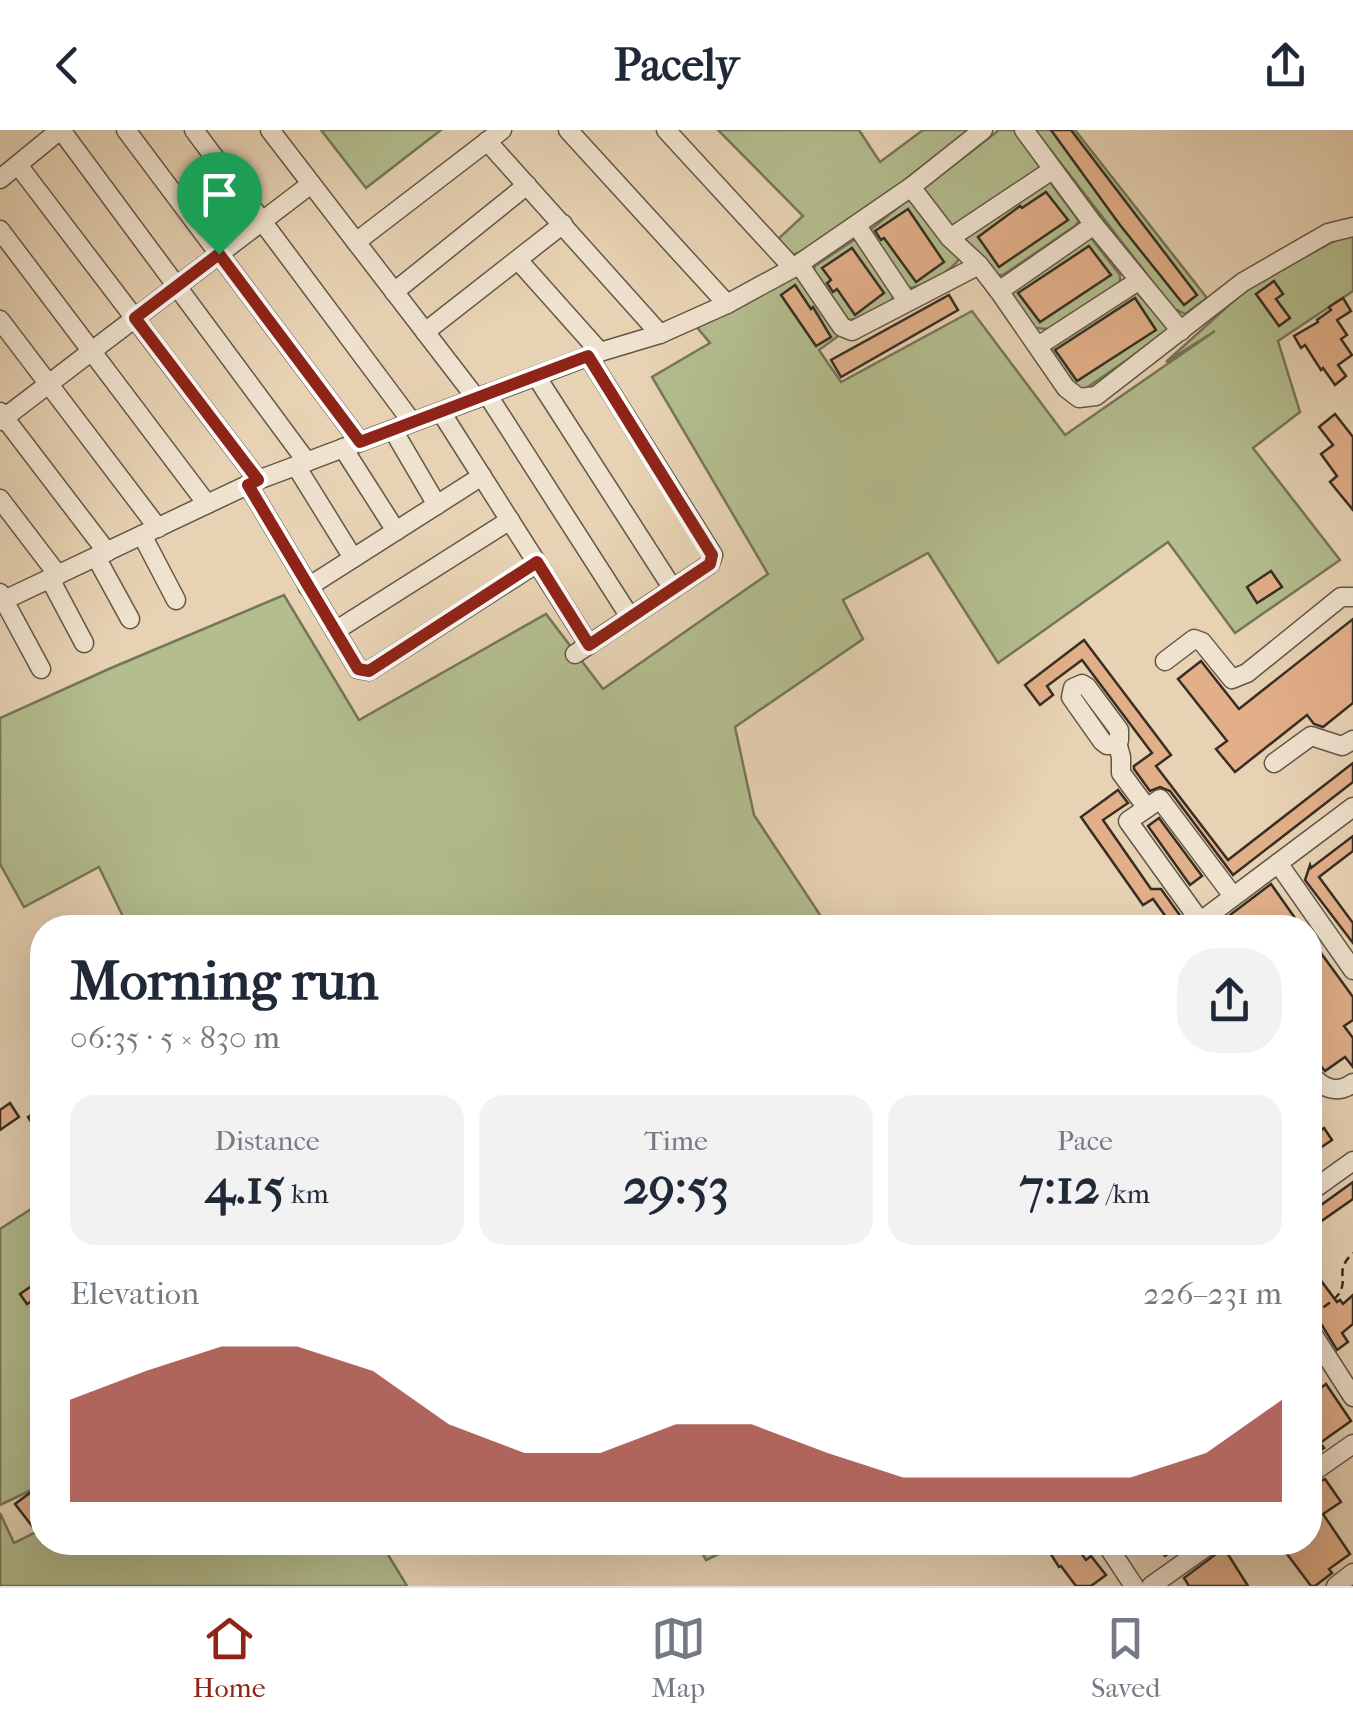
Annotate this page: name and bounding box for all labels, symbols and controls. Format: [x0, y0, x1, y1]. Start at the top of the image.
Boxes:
icon: back [40, 38, 95, 93]
icon: share [1258, 38, 1313, 93]
text: Pacely [614, 39, 739, 92]
pin [177, 152, 262, 255]
icon: arrive [192, 167, 247, 222]
button: share [1177, 948, 1282, 1053]
text: Morning run [70, 949, 378, 1013]
text: 06:35 · 5 × 830 m [70, 1019, 280, 1056]
text: Distance [214, 1124, 320, 1157]
text: Time [644, 1124, 708, 1157]
text: Pace [1057, 1124, 1113, 1157]
text: 4.15 [205, 1157, 285, 1216]
text: 29:53 [623, 1157, 729, 1216]
text: 7:12 [1020, 1157, 1100, 1216]
text: km [285, 1177, 329, 1210]
text: /km [1100, 1177, 1150, 1210]
text: Elevation [70, 1275, 199, 1312]
text: 226–231 m [1143, 1275, 1282, 1312]
tab: Home [193, 1611, 265, 1704]
tab: Map [651, 1611, 706, 1704]
tab: Saved [1091, 1611, 1160, 1704]

